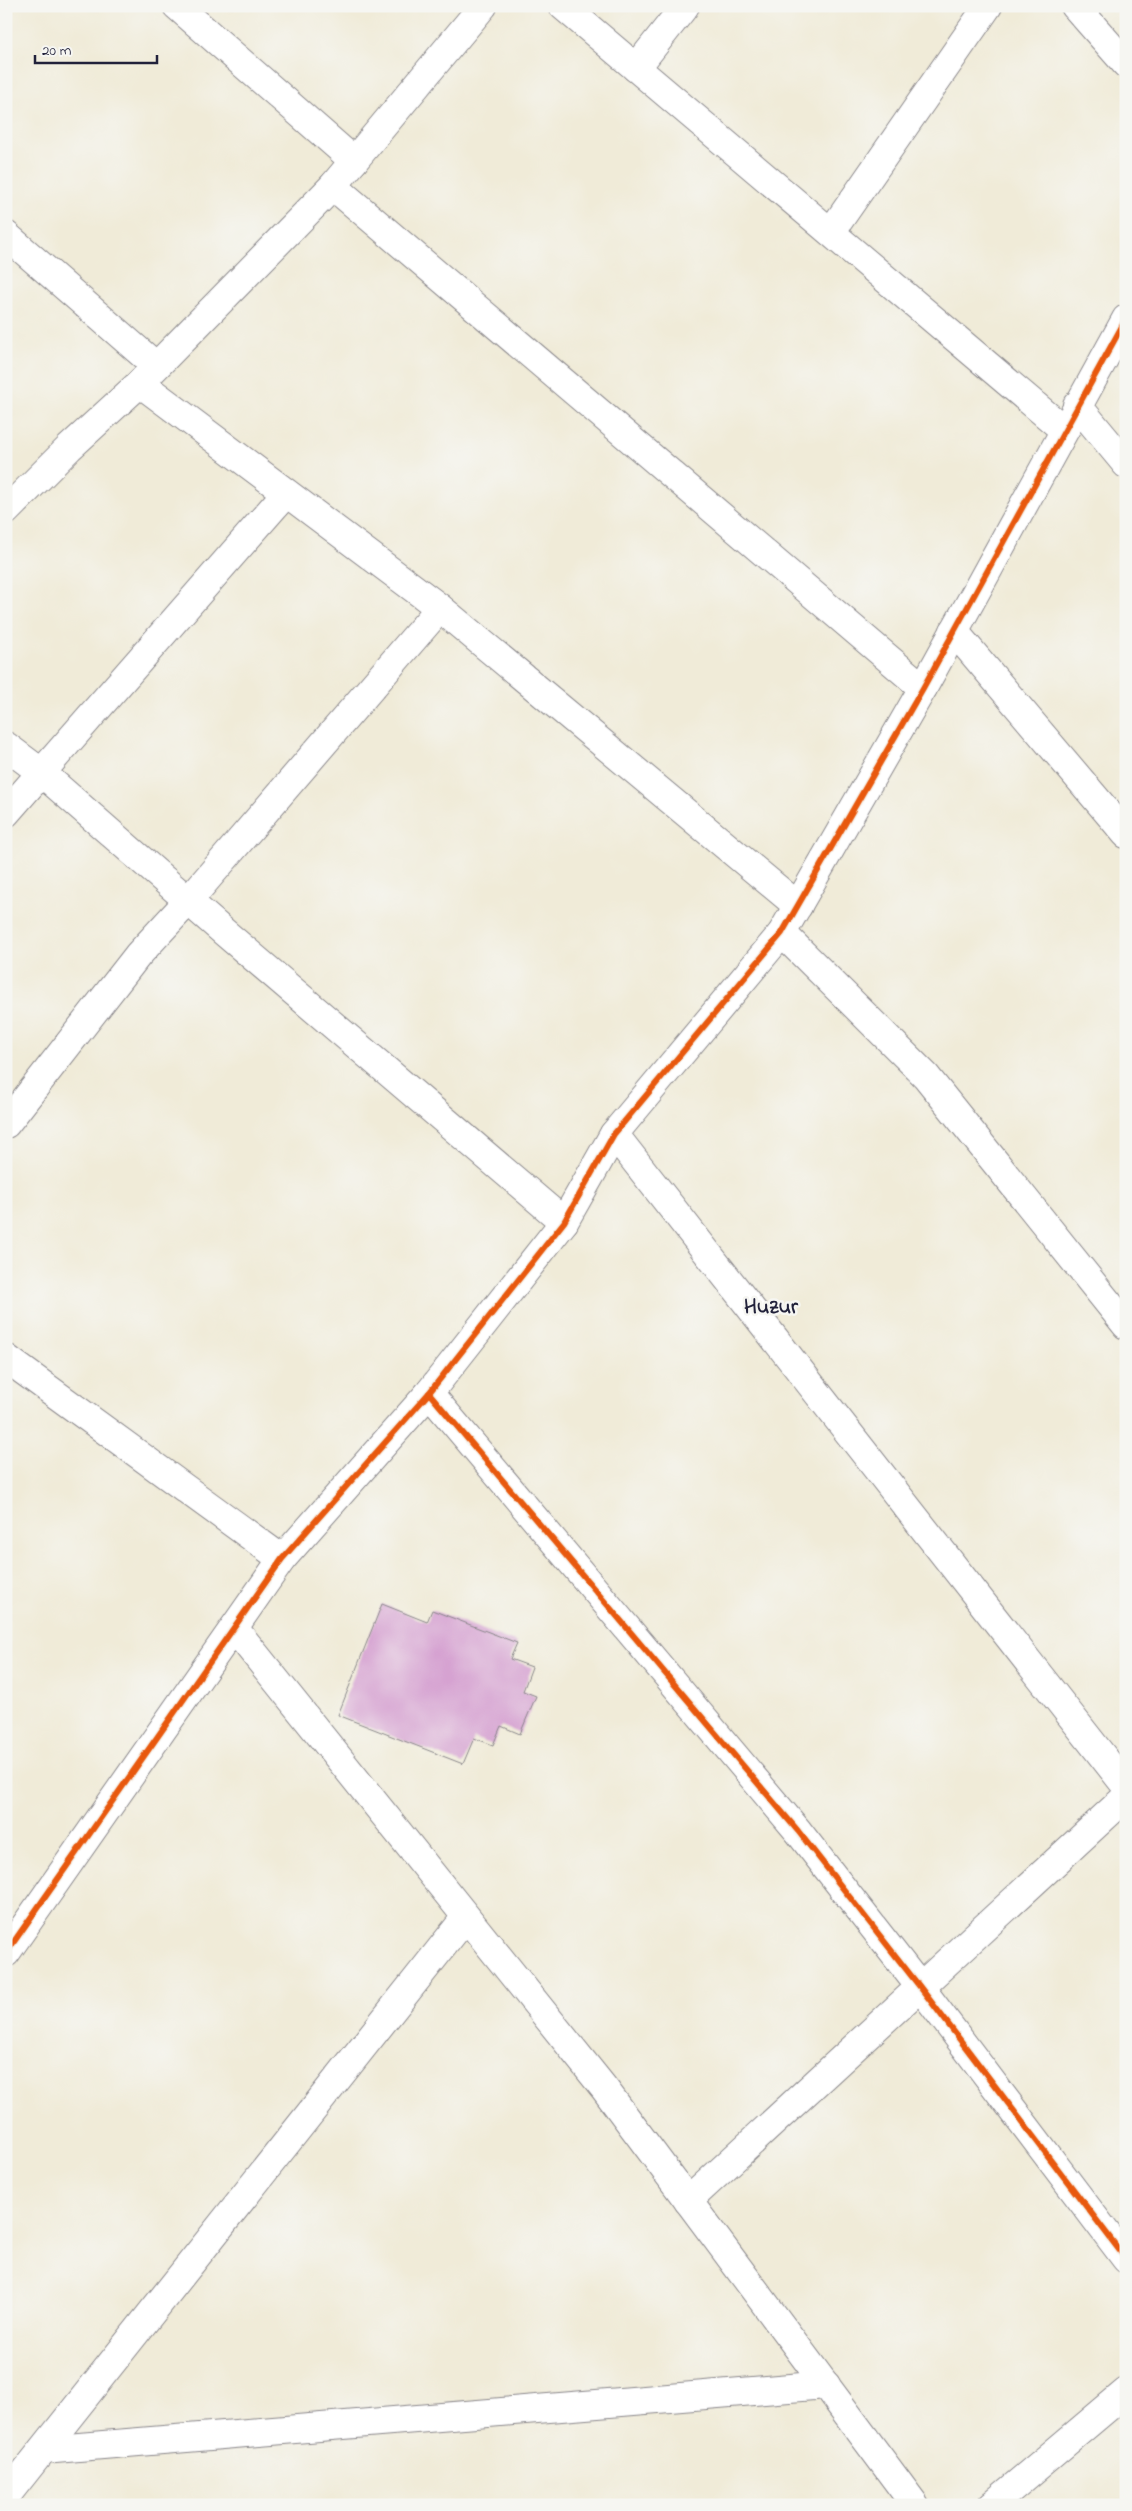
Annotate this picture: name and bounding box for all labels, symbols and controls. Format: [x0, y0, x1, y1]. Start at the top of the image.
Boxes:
scale bar [35, 32, 158, 64]
text: 20 m [42, 40, 72, 62]
district label: Huzur [744, 1292, 799, 1324]

